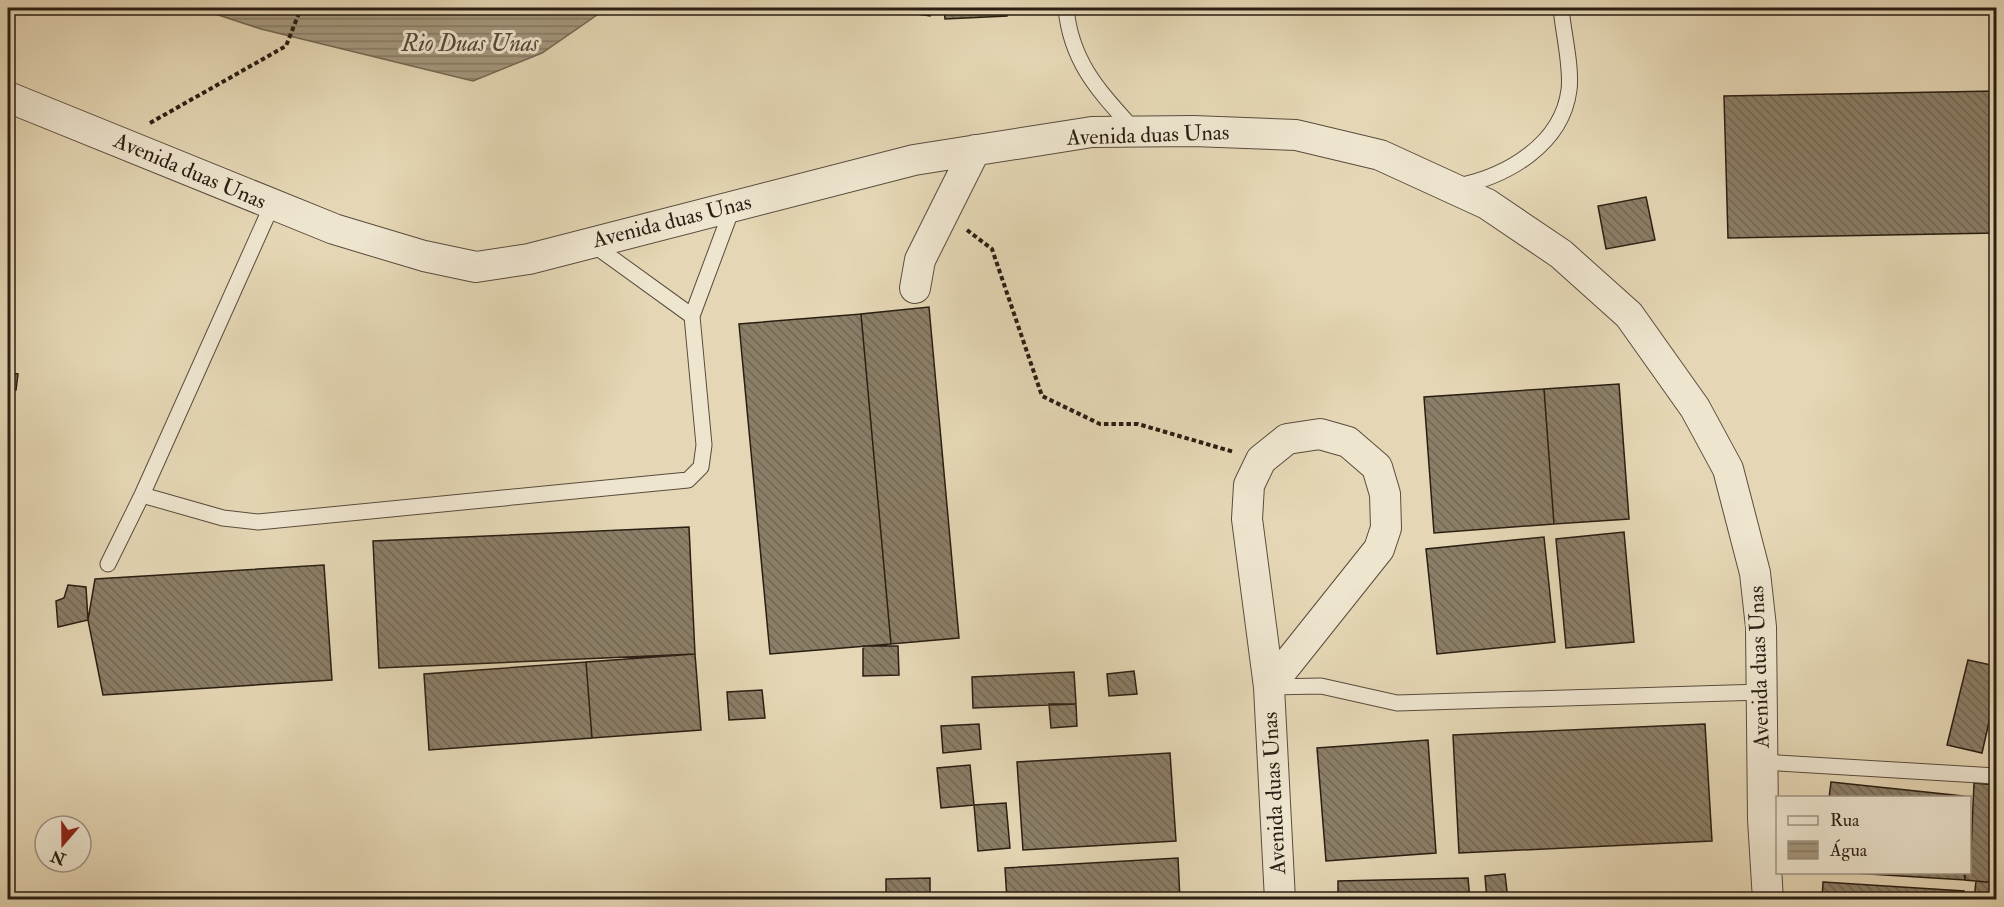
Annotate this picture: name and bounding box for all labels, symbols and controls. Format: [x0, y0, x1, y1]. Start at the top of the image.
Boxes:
water label: Rio Duas Unas [401, 28, 539, 59]
street label: Avenida duas Unas [1065, 118, 1230, 152]
street label: Avenida duas Unas [109, 126, 270, 216]
street label: Avenida duas Unas [589, 188, 754, 255]
street label: Avenida duas Unas [1742, 585, 1776, 750]
street label: Avenida duas Unas [1256, 711, 1292, 876]
legend [1776, 796, 1971, 874]
text: Rua [1830, 809, 1860, 832]
north arrow [33, 814, 93, 874]
text: Água [1829, 839, 1868, 862]
text: N [47, 845, 69, 869]

